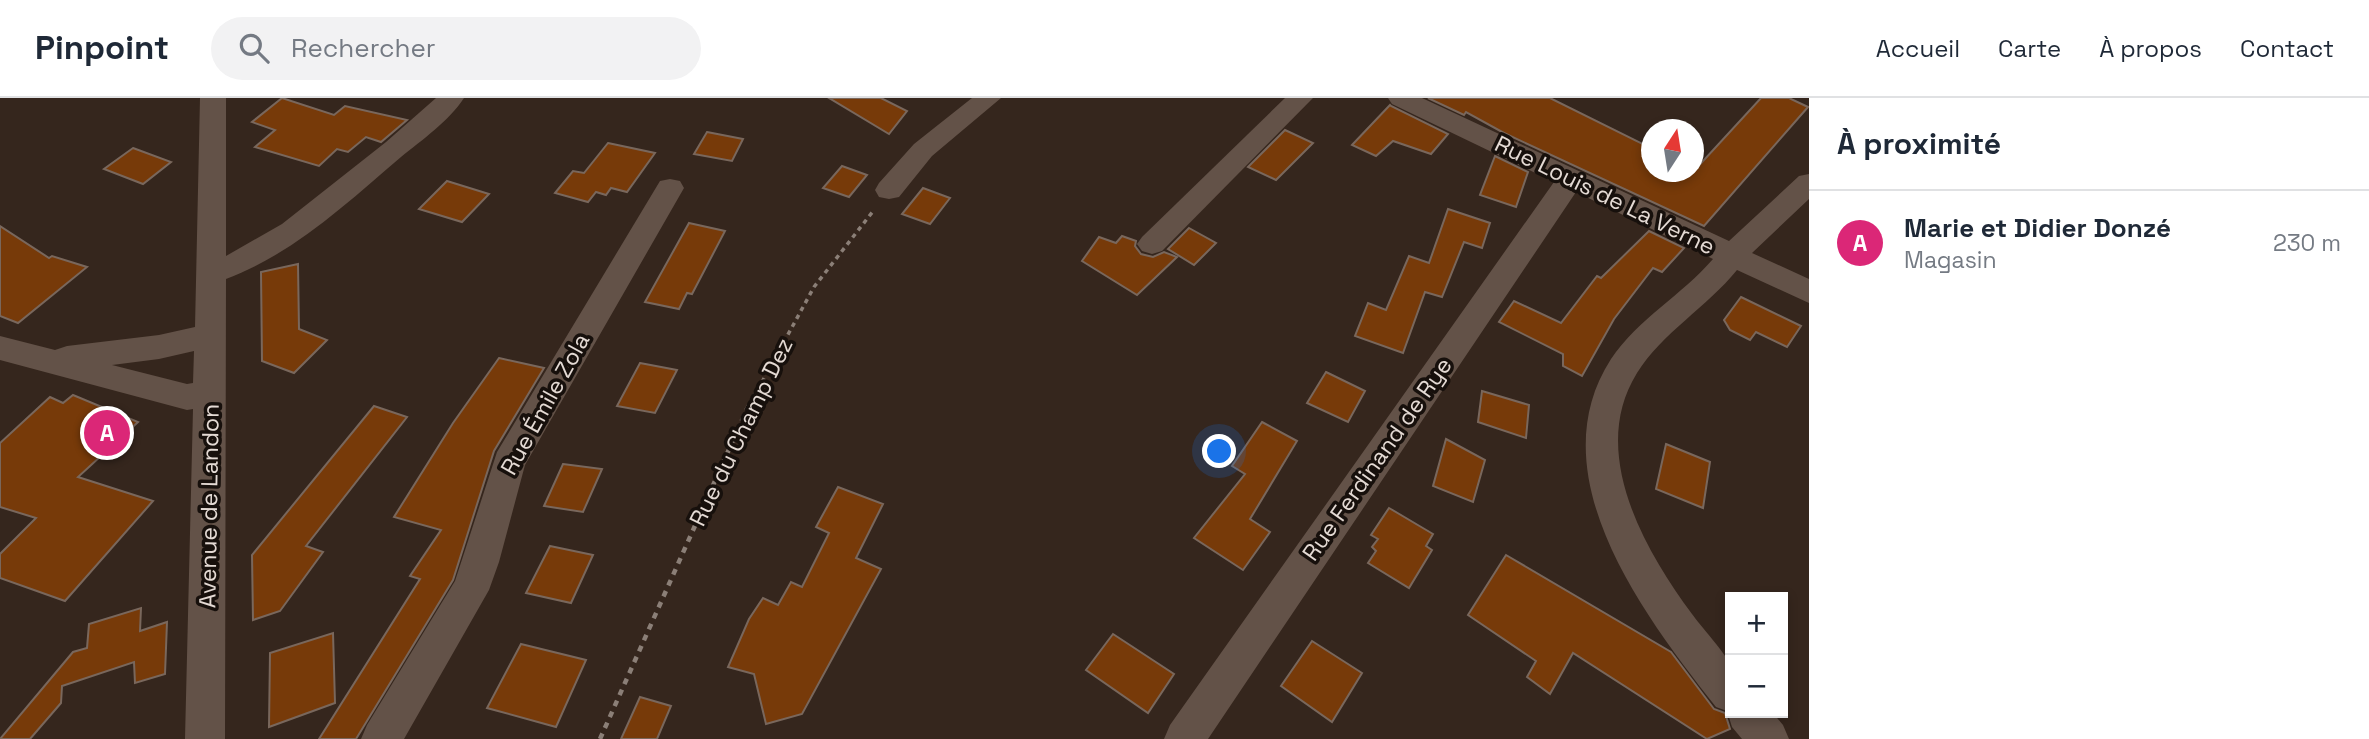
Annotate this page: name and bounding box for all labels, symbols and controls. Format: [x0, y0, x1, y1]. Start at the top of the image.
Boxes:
search box [211, 17, 701, 80]
text: Pinpoint [35, 27, 169, 69]
icon: search [235, 29, 273, 67]
text: Rechercher [291, 31, 436, 65]
text: Accueil [1876, 33, 1960, 64]
text: Carte [1998, 33, 2061, 64]
text: À propos [2099, 33, 2202, 64]
text: Contact [2240, 33, 2334, 64]
north arrow [1641, 119, 1704, 182]
text: À proximité [1837, 124, 2001, 163]
street label: Rue Louis de La Verne [1490, 129, 1720, 261]
text: Marie et Didier Donzé [1904, 211, 2171, 245]
text: A [1853, 228, 1867, 258]
text: 230 m [2273, 228, 2341, 258]
text: Magasin [1904, 245, 1997, 275]
street label: Rue Émile Zola [494, 328, 596, 480]
street label: Rue du Champ Dez [682, 333, 800, 531]
street label: Rue Ferdinand de Rye [1295, 352, 1459, 566]
street label: Avenue de Landon [192, 404, 226, 608]
pin: A [84, 407, 130, 459]
your location [1202, 434, 1236, 468]
map controls [1725, 592, 1788, 718]
button: + [1725, 592, 1788, 655]
button: − [1725, 655, 1788, 718]

